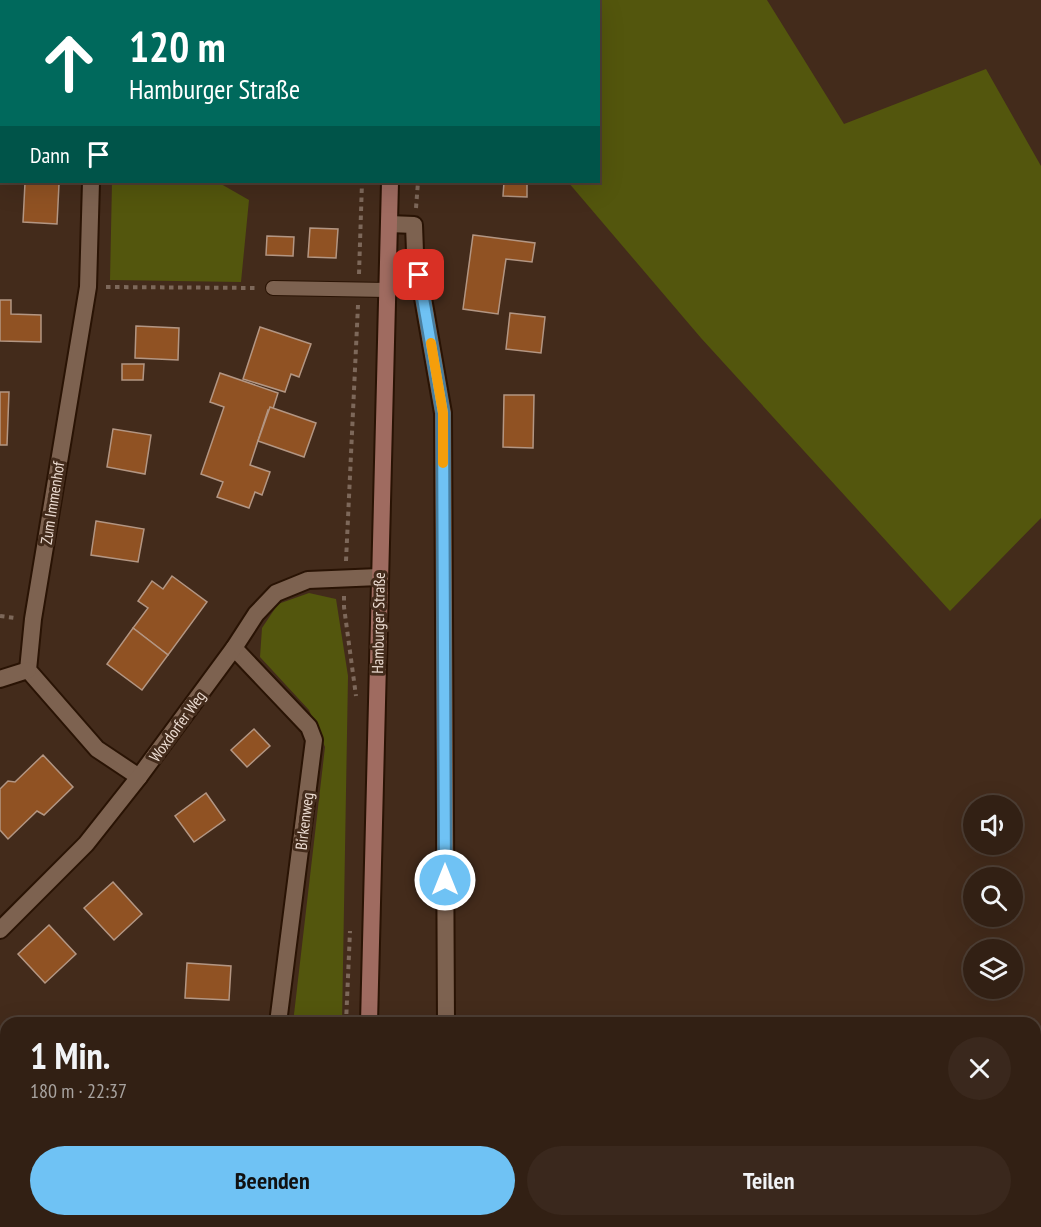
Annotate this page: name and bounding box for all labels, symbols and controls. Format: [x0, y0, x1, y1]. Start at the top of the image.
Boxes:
text: 120 m [129, 19, 226, 74]
icon: ahead [30, 24, 108, 102]
text: Hamburger Straße [129, 72, 300, 106]
icon: arrive [82, 138, 115, 171]
text: Dann [30, 141, 70, 169]
pin [393, 249, 444, 300]
icon: arrive [402, 258, 435, 291]
street label: Zum Immenhof [36, 459, 69, 546]
street label: Hamburger Straße [367, 572, 389, 674]
street label: Woxdorfer Weg [144, 686, 210, 766]
street label: Birkenweg [291, 791, 317, 851]
map controls [963, 795, 1023, 999]
button: sound [963, 795, 1023, 855]
position arrow [413, 848, 477, 912]
button: search [963, 867, 1023, 927]
button: layers [963, 939, 1023, 999]
text: 1 Min. [30, 1032, 110, 1079]
button: close [948, 1037, 1011, 1100]
text: 180 m · 22:37 [30, 1078, 127, 1104]
button: Beenden [30, 1146, 515, 1215]
button: Teilen [527, 1146, 1011, 1215]

